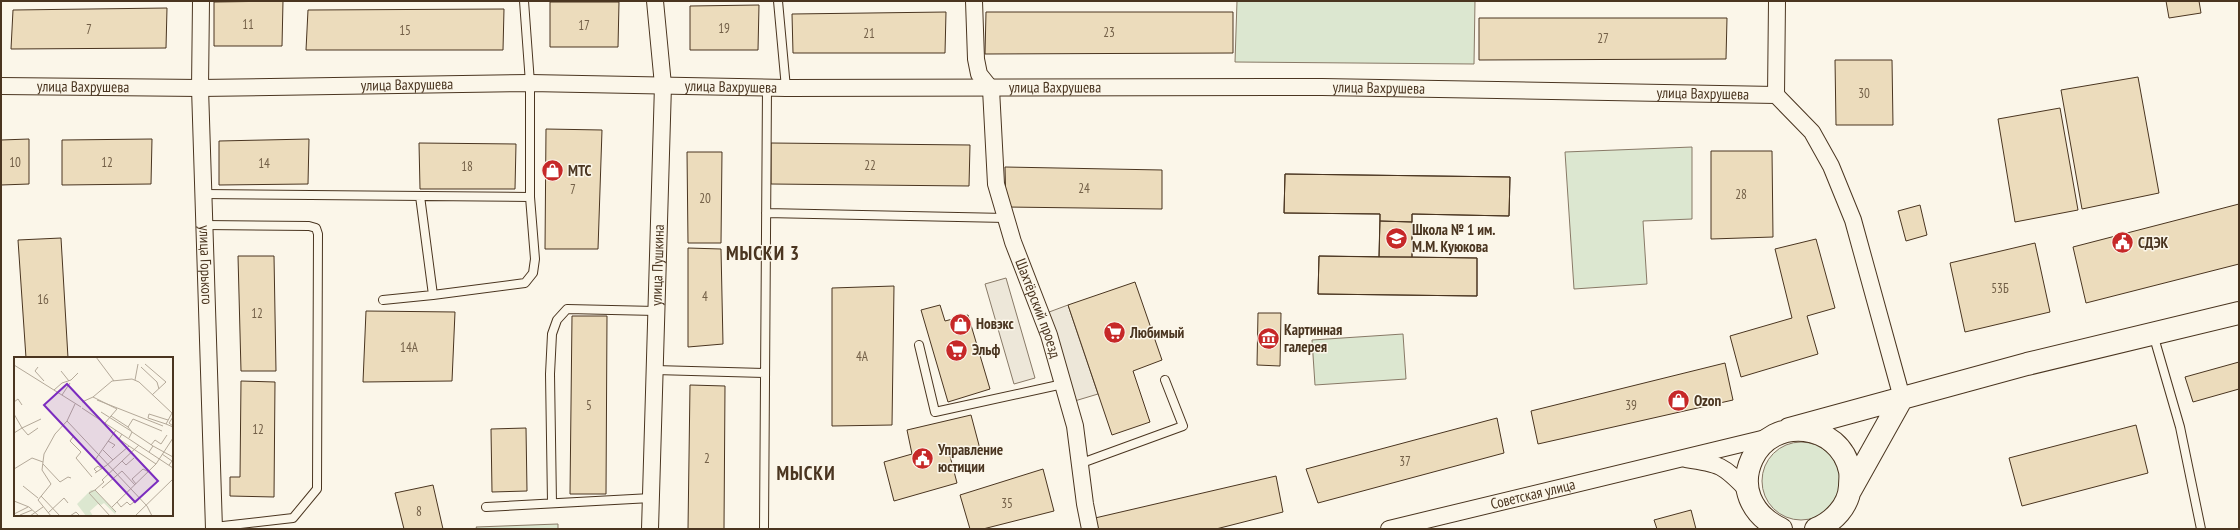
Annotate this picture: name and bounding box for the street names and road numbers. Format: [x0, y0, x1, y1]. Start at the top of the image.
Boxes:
street label: улица Вахрушева [361, 74, 453, 95]
street label: улица Вахрушева [37, 76, 129, 96]
street label: улица Вахрушева [684, 76, 777, 97]
street label: улица Вахрушева [1009, 77, 1101, 97]
street label: улица Вахрушева [1332, 77, 1425, 98]
street label: улица Вахрушева [1656, 83, 1749, 104]
street label: улица Пушкина [647, 224, 668, 306]
street label: улица Горького [195, 225, 217, 305]
street label: Шахтёрский проезд [1011, 255, 1065, 361]
street label: Советская улица [1488, 474, 1577, 513]

